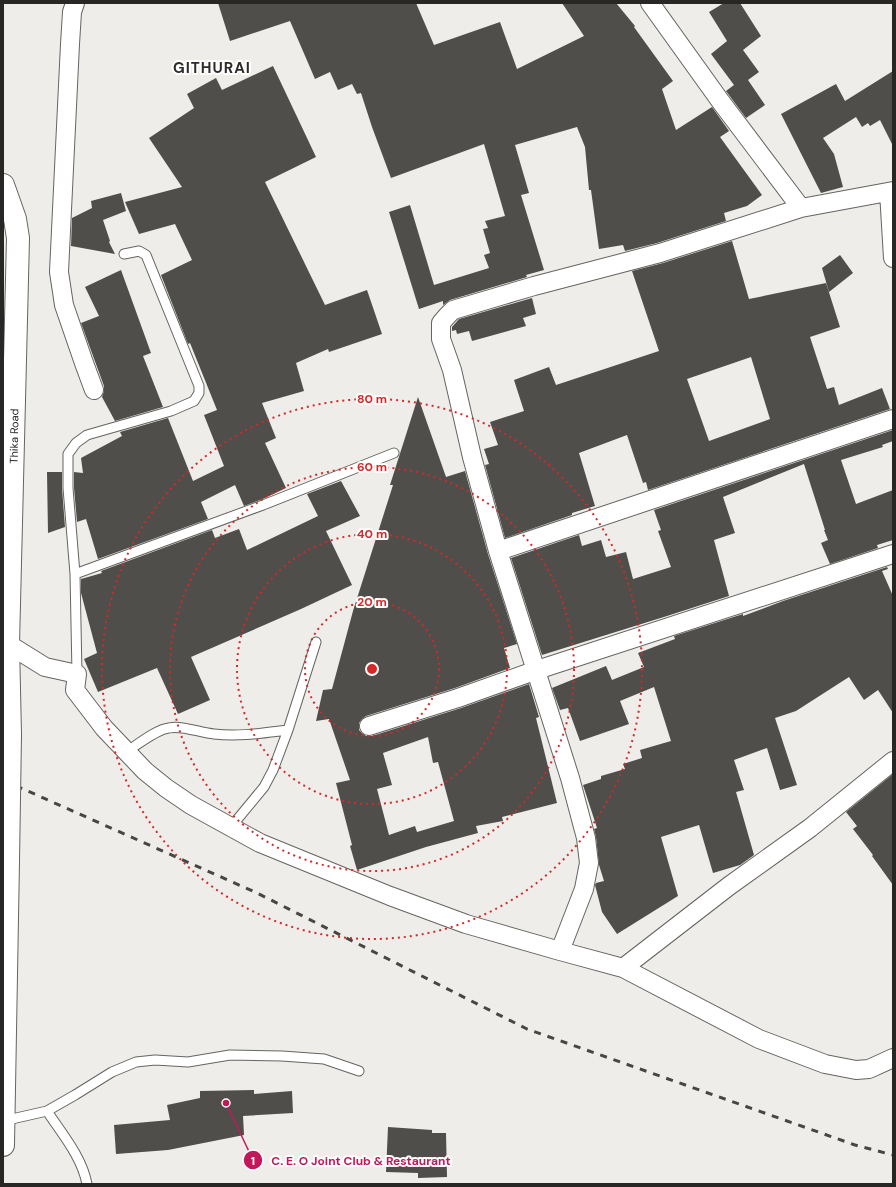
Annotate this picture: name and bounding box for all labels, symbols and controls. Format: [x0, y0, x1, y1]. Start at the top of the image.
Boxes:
district label: GITHURAI [173, 58, 251, 78]
text: 80 m [357, 391, 387, 407]
street label: Thika Road [7, 408, 21, 464]
text: 60 m [357, 459, 387, 475]
text: 40 m [357, 526, 387, 542]
text: 20 m [357, 594, 387, 610]
centre of rings [365, 662, 379, 676]
callout: C. E. O Joint Club & Restaurant [243, 1148, 459, 1172]
text: 1 [251, 1153, 255, 1169]
text: C. E. O Joint Club & Restaurant [271, 1153, 451, 1169]

